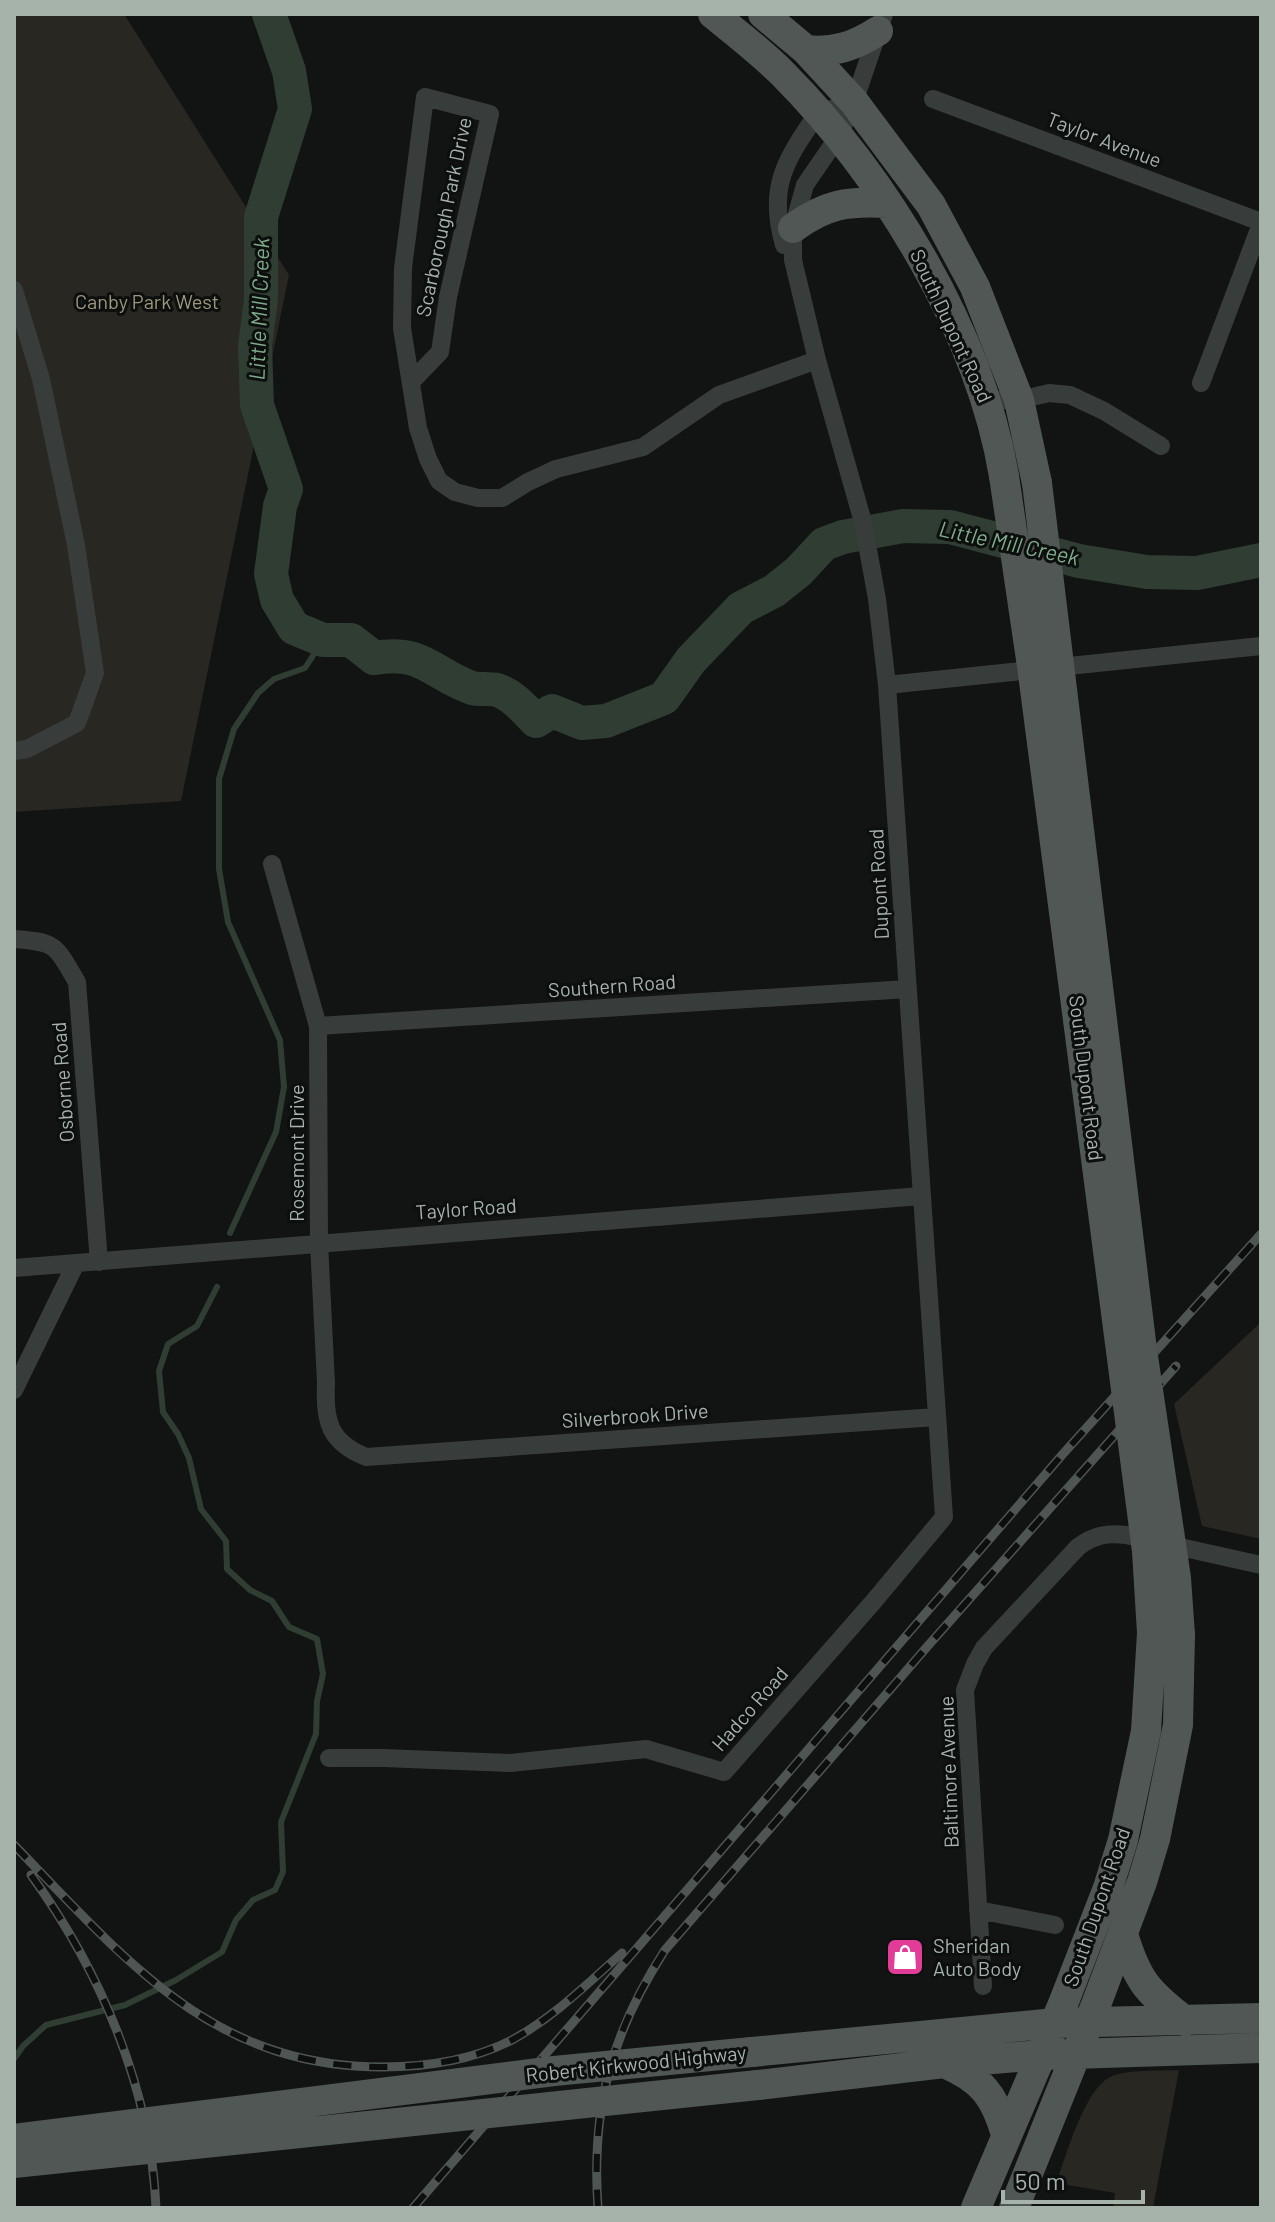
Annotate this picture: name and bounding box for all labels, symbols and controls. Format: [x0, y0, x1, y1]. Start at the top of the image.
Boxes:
street label: Taylor Avenue [1044, 106, 1165, 172]
street label: Scarborough Park Drive [410, 115, 476, 319]
water label: Little Mill Creek [243, 237, 273, 381]
street label: South Dupont Road [906, 245, 998, 406]
park label: Canby Park West [75, 289, 219, 313]
water label: Little Mill Creek [937, 514, 1082, 570]
street label: Dupont Road [863, 828, 893, 940]
street label: Southern Road [547, 969, 677, 1001]
street label: South Dupont Road [1065, 994, 1109, 1162]
street label: Osborne Road [46, 1021, 78, 1143]
street label: Rosemont Drive [284, 1084, 308, 1222]
street label: Taylor Road [415, 1192, 517, 1224]
street label: Silverbrook Drive [561, 1398, 709, 1432]
street label: Hadco Road [706, 1661, 792, 1755]
street label: Baltimore Avenue [933, 1695, 963, 1849]
street label: South Dupont Road [1058, 1824, 1134, 1989]
place label: Sheridan Auto Body [933, 1933, 1021, 1980]
shop icon: Sheridan Auto Body [884, 1936, 926, 1978]
street label: Robert Kirkwood Highway [524, 2039, 747, 2087]
scale bar [1003, 2154, 1143, 2204]
text: 50 m [1015, 2166, 1066, 2195]

